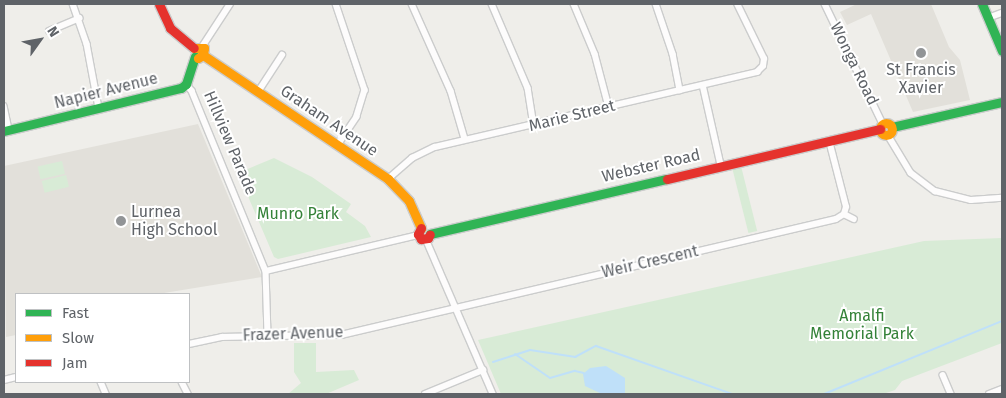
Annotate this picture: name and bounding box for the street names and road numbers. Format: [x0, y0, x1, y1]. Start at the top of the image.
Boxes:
street label: Wonga Road [826, 20, 882, 108]
street label: Napier Avenue [52, 69, 160, 113]
street label: Graham Avenue [277, 81, 381, 161]
street label: Hillview Parade [199, 88, 261, 198]
street label: Marie Street [527, 96, 617, 136]
street label: Webster Road [600, 145, 702, 187]
street label: Weir Crescent [600, 242, 700, 282]
street label: Frazer Avenue [242, 323, 344, 345]

